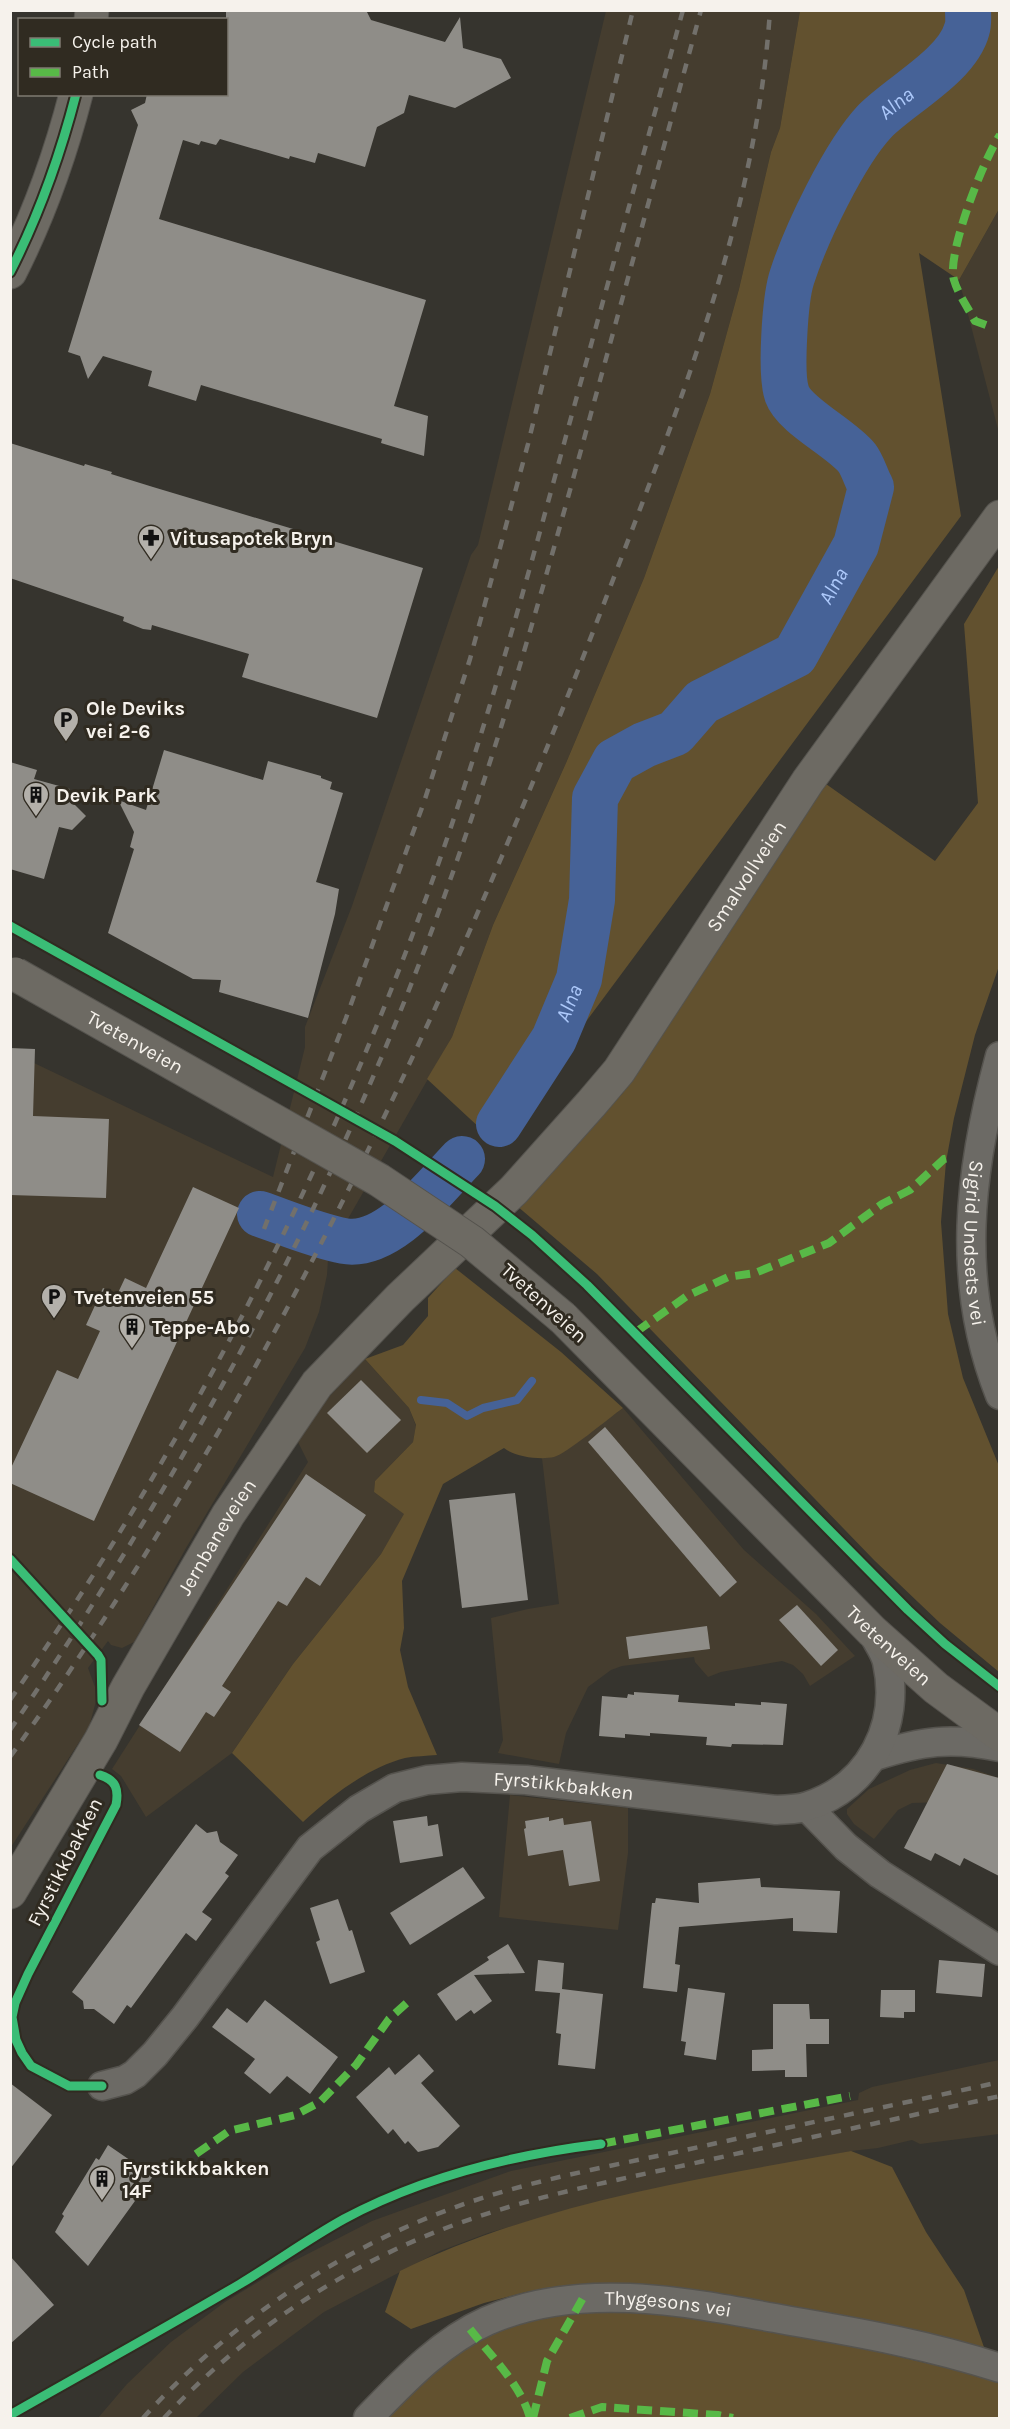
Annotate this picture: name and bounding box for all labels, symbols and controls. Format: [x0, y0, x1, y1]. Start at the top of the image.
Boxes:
legend [18, 18, 228, 96]
text: Cycle path [72, 31, 157, 53]
text: Path [72, 61, 110, 83]
water label: Alna [874, 82, 918, 124]
pharmacy icon: Vitusapotek Bryn [136, 523, 166, 561]
place label: Vitusapotek Bryn [170, 527, 334, 550]
water label: Alna [814, 563, 853, 608]
place label: Ole Deviks vei 2-6 [86, 697, 185, 743]
parking icon: Ole Deviks vei 2-6 [51, 705, 81, 743]
building icon: Devik Park [21, 780, 51, 818]
place label: Devik Park [56, 784, 157, 807]
street label: Smalvollveien [701, 816, 791, 936]
water label: Alna [550, 981, 587, 1025]
street label: Tvetenveien [83, 1005, 188, 1078]
street label: Sigrid Undsets vei [960, 1159, 991, 1328]
street label: Tvetenveien [496, 1259, 592, 1347]
parking icon: Tvetenveien 55 [39, 1282, 69, 1320]
place label: Tvetenveien 55 [74, 1286, 214, 1309]
building icon: Teppe-Abo [117, 1312, 147, 1350]
place label: Teppe-Abo [152, 1316, 250, 1339]
street label: Jernbaneveien [173, 1474, 261, 1599]
street label: Tvetenveien [842, 1600, 936, 1690]
street label: Fyrstikkbakken [493, 1767, 635, 1804]
street label: Fyrstikkbakken [23, 1794, 107, 1930]
place label: Fyrstikkbakken 14F [122, 2157, 270, 2203]
building icon: Fyrstikkbakken 14F [87, 2164, 117, 2202]
street label: Thygesons vei [604, 2286, 734, 2322]

